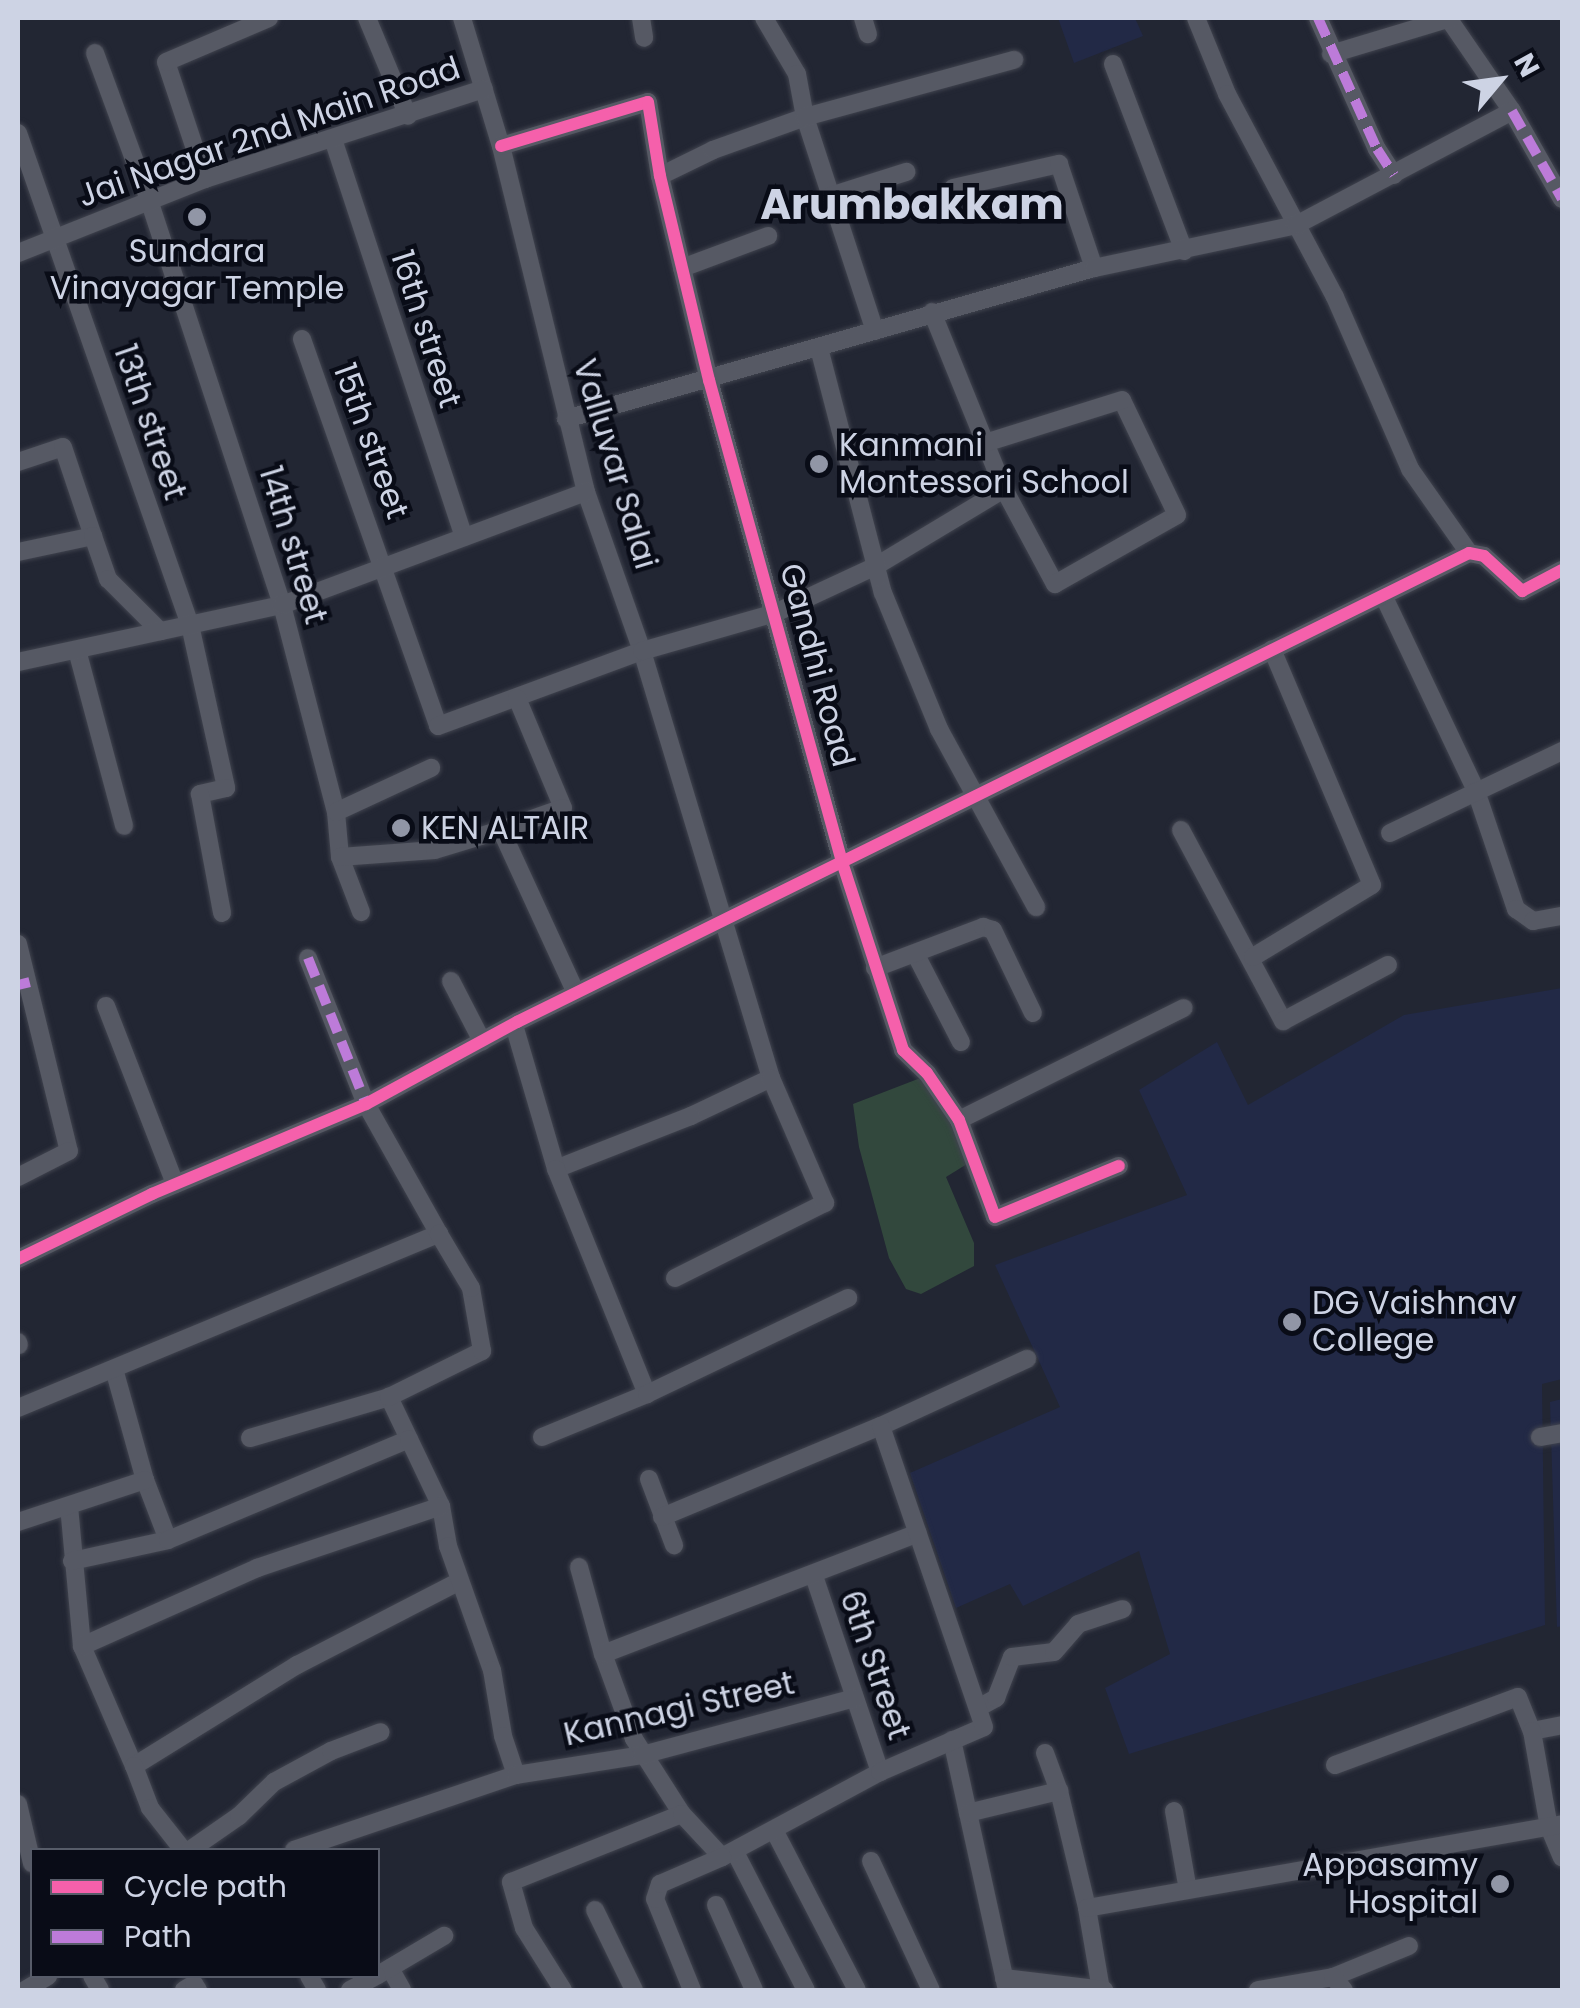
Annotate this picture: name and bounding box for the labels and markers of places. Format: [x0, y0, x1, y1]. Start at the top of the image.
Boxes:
marker: Sundara Vinayagar Temple [186, 206, 208, 228]
place label: Sundara Vinayagar Temple [50, 233, 344, 308]
place label: Kanmani Montessori School [839, 427, 1129, 502]
marker: Kanmani Montessori School [808, 453, 830, 475]
place label: KEN ALTAIR [421, 809, 589, 847]
marker: KEN ALTAIR [390, 817, 412, 839]
place label: DG Vaishnav College [1312, 1285, 1516, 1360]
marker: DG Vaishnav College [1281, 1311, 1303, 1333]
place label: Appasamy Hospital [1302, 1847, 1478, 1922]
marker: Appasamy Hospital [1487, 1871, 1513, 1897]

